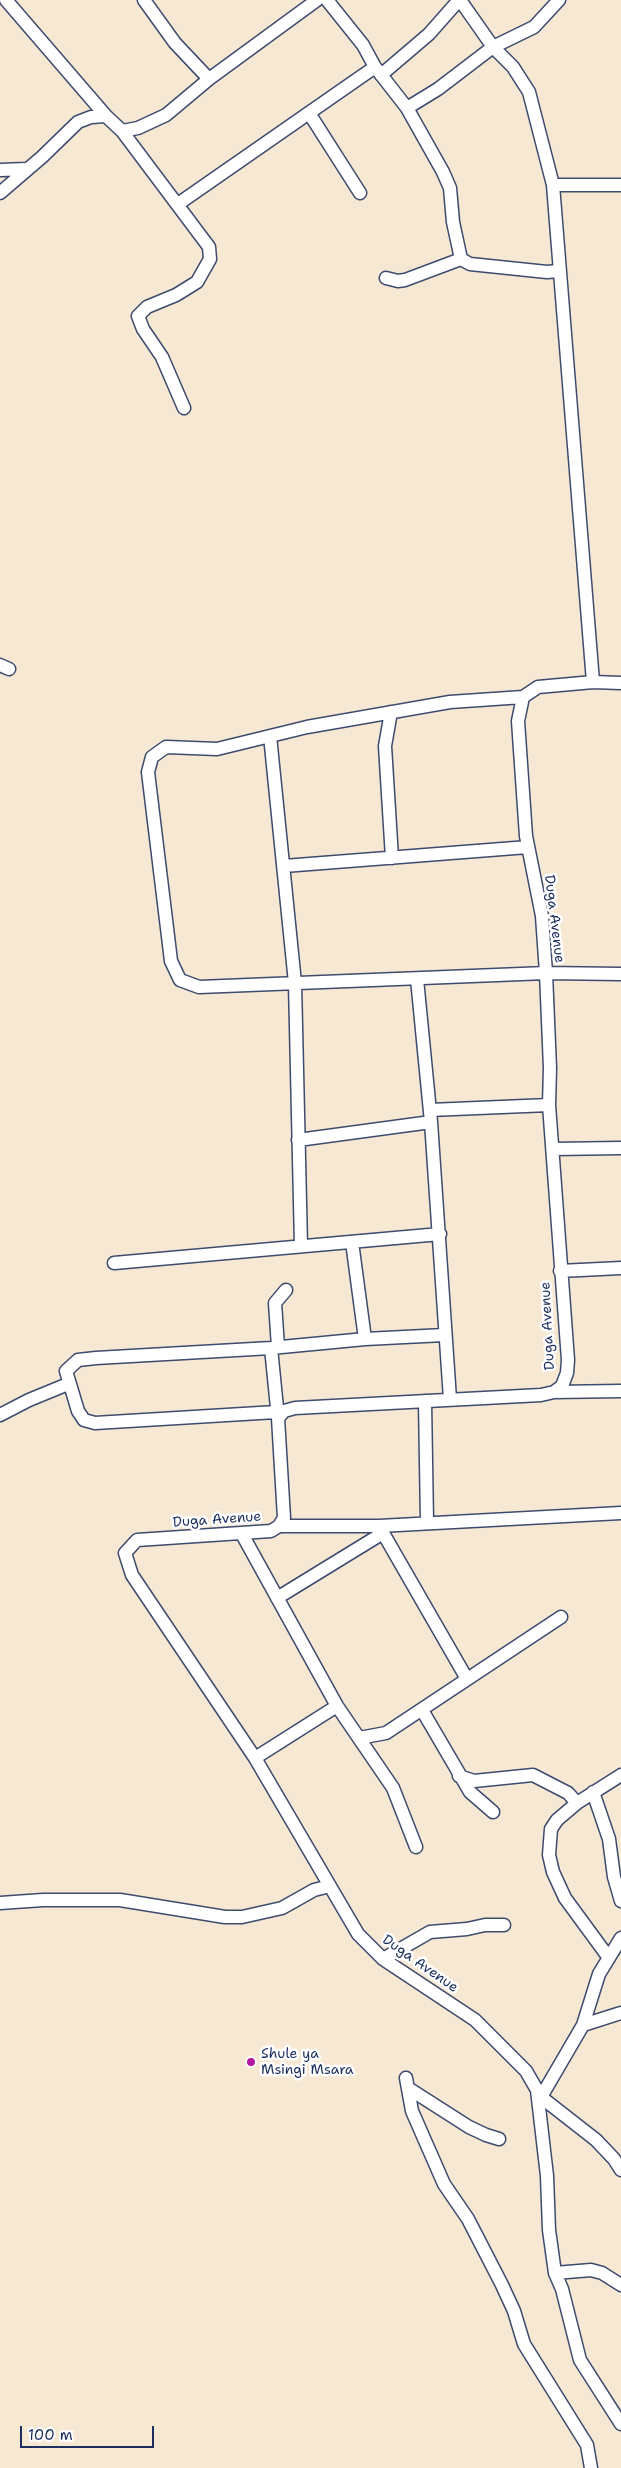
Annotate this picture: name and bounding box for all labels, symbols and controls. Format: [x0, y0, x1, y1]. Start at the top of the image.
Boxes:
street label: Duga Avenue [540, 874, 568, 964]
street label: Duga Avenue [537, 1281, 559, 1371]
street label: Duga Avenue [172, 1509, 262, 1531]
street label: Duga Avenue [379, 1932, 461, 1996]
place label: Shule ya Msingi Msara [261, 2046, 354, 2078]
marker: Shule ya Msingi Msara [245, 2056, 257, 2068]
scale bar [22, 2416, 156, 2448]
text: 100 m [28, 2425, 73, 2445]

